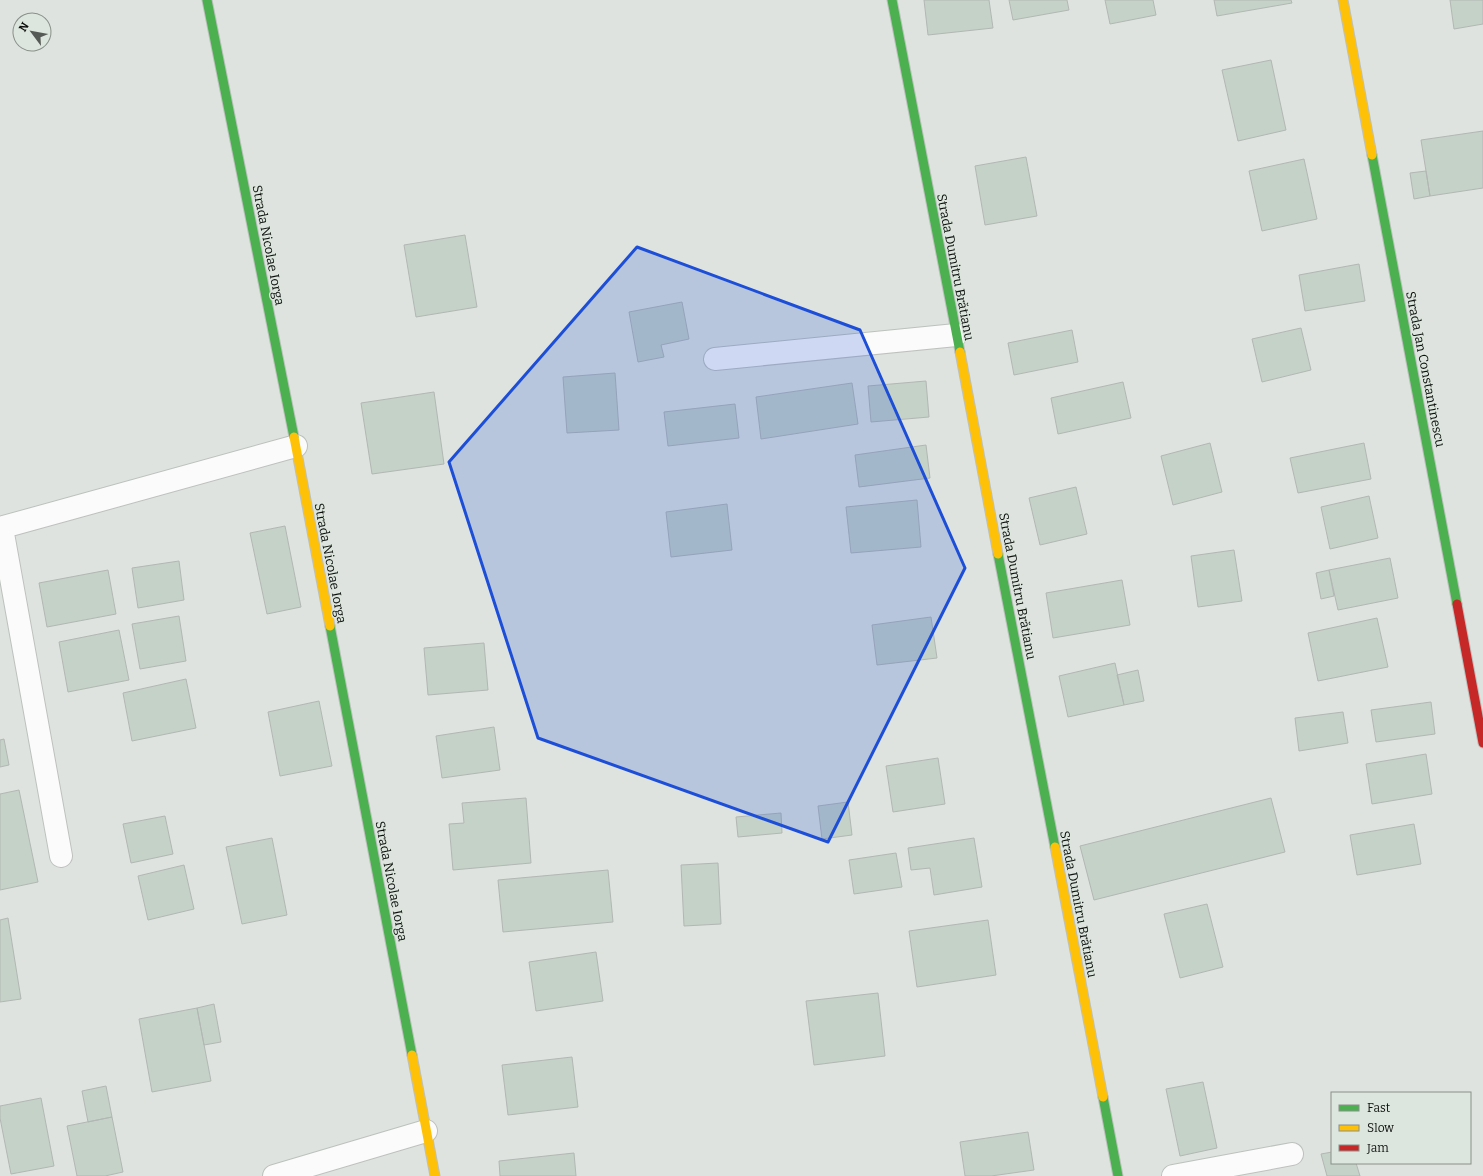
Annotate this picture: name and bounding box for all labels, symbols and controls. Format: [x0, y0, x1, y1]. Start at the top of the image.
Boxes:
north arrow [12, 12, 52, 52]
text: N [16, 19, 32, 34]
street label: Strada Nicolae Iorga [250, 184, 288, 306]
street label: Strada Dumitru Brătianu [934, 193, 977, 342]
street label: Strada Jan Constantinescu [1403, 290, 1448, 448]
street label: Strada Nicolae Iorga [312, 502, 350, 624]
street label: Strada Dumitru Brătianu [996, 512, 1039, 661]
street label: Strada Nicolae Iorga [373, 820, 411, 942]
street label: Strada Dumitru Brătianu [1057, 830, 1100, 979]
legend [1331, 1092, 1471, 1164]
text: Fast [1367, 1101, 1391, 1115]
text: Slow [1367, 1121, 1394, 1135]
text: Jam [1366, 1141, 1389, 1155]

